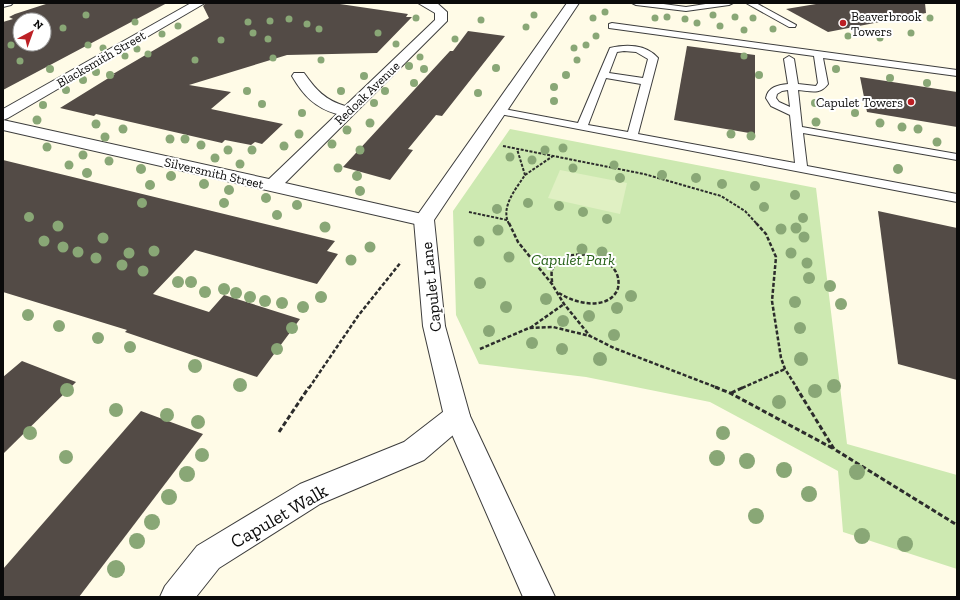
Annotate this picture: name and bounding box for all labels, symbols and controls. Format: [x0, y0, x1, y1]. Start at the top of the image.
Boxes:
place label: Beaverbrook Towers [851, 9, 922, 39]
north arrow [12, 12, 52, 52]
text: N [31, 17, 46, 33]
marker: Beaverbrook Towers [838, 18, 848, 28]
street label: Blacksmith Street [54, 27, 148, 90]
street label: Redoak Avenue [331, 58, 403, 128]
place label: Capulet Towers [816, 95, 903, 110]
marker: Capulet Towers [906, 97, 916, 107]
street label: Silversmith Street [163, 154, 265, 192]
street label: Capulet Lane [417, 241, 445, 333]
park label: Capulet Park [531, 250, 615, 269]
street label: Capulet Walk [226, 479, 332, 553]

